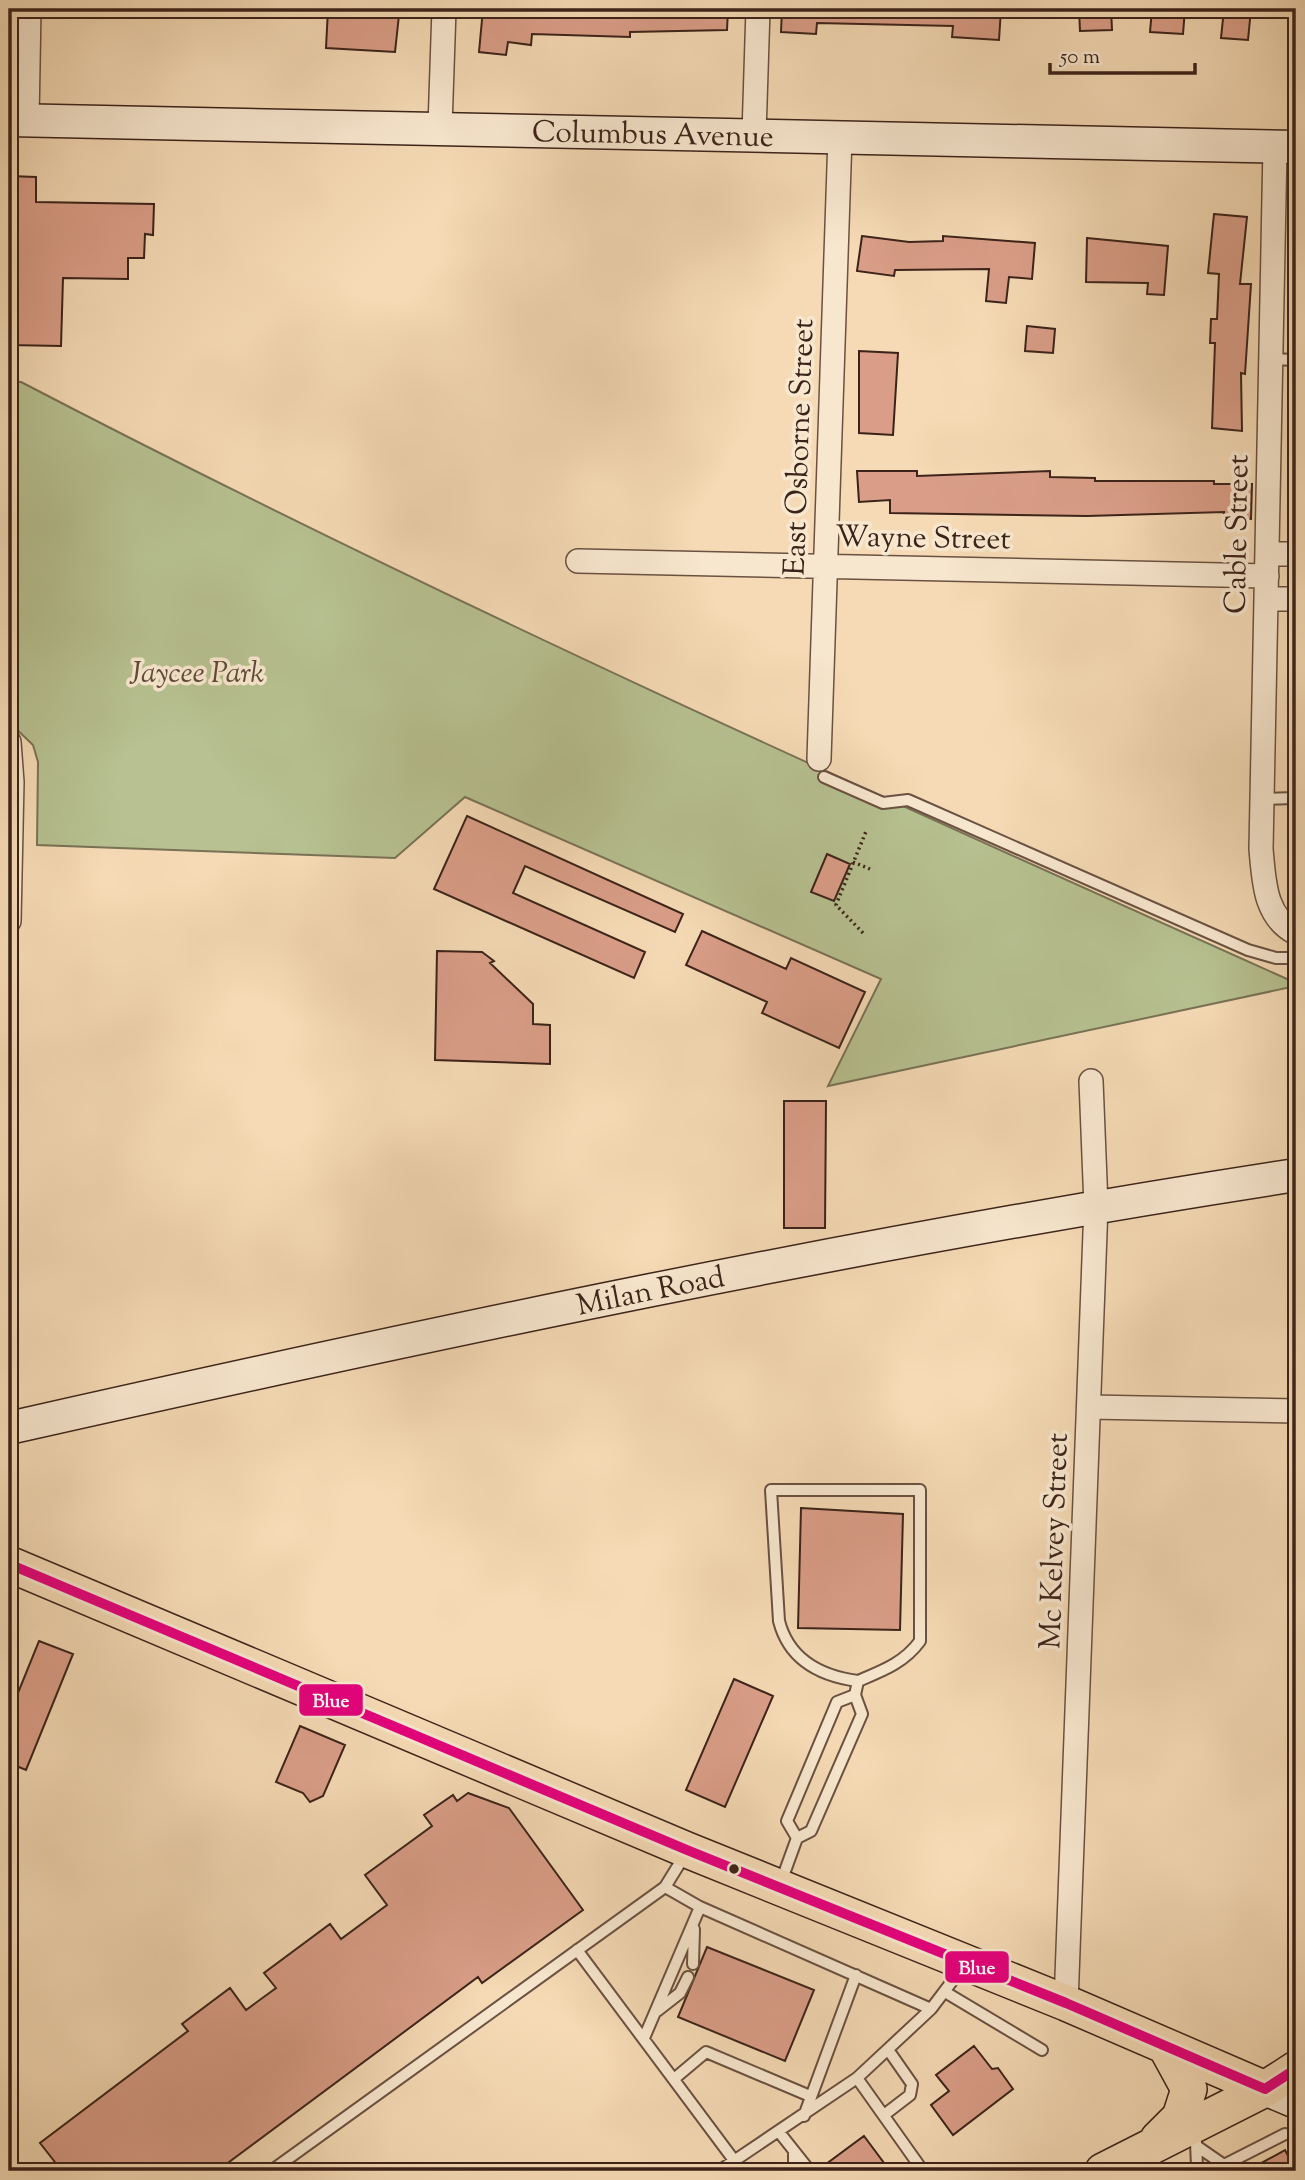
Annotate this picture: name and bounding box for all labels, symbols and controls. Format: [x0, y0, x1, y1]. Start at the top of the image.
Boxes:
scale bar [1050, 32, 1195, 76]
text: 50 m [1059, 43, 1100, 73]
street label: Columbus Avenue [532, 112, 774, 160]
street label: East Osborne Street [775, 318, 826, 576]
street label: Cable Street [1216, 454, 1261, 614]
street label: Wayne Street [835, 516, 1011, 563]
park label: Jaycee Park [129, 653, 264, 696]
street label: Milan Road [573, 1257, 729, 1329]
street label: Mc Kelvey Street [1030, 1432, 1081, 1650]
line badge: Blue [298, 1683, 364, 1717]
text: Blue [313, 1689, 350, 1716]
unlabelled marker [727, 1862, 741, 1876]
line badge: Blue [944, 1950, 1010, 1984]
text: Blue [959, 1956, 996, 1983]

